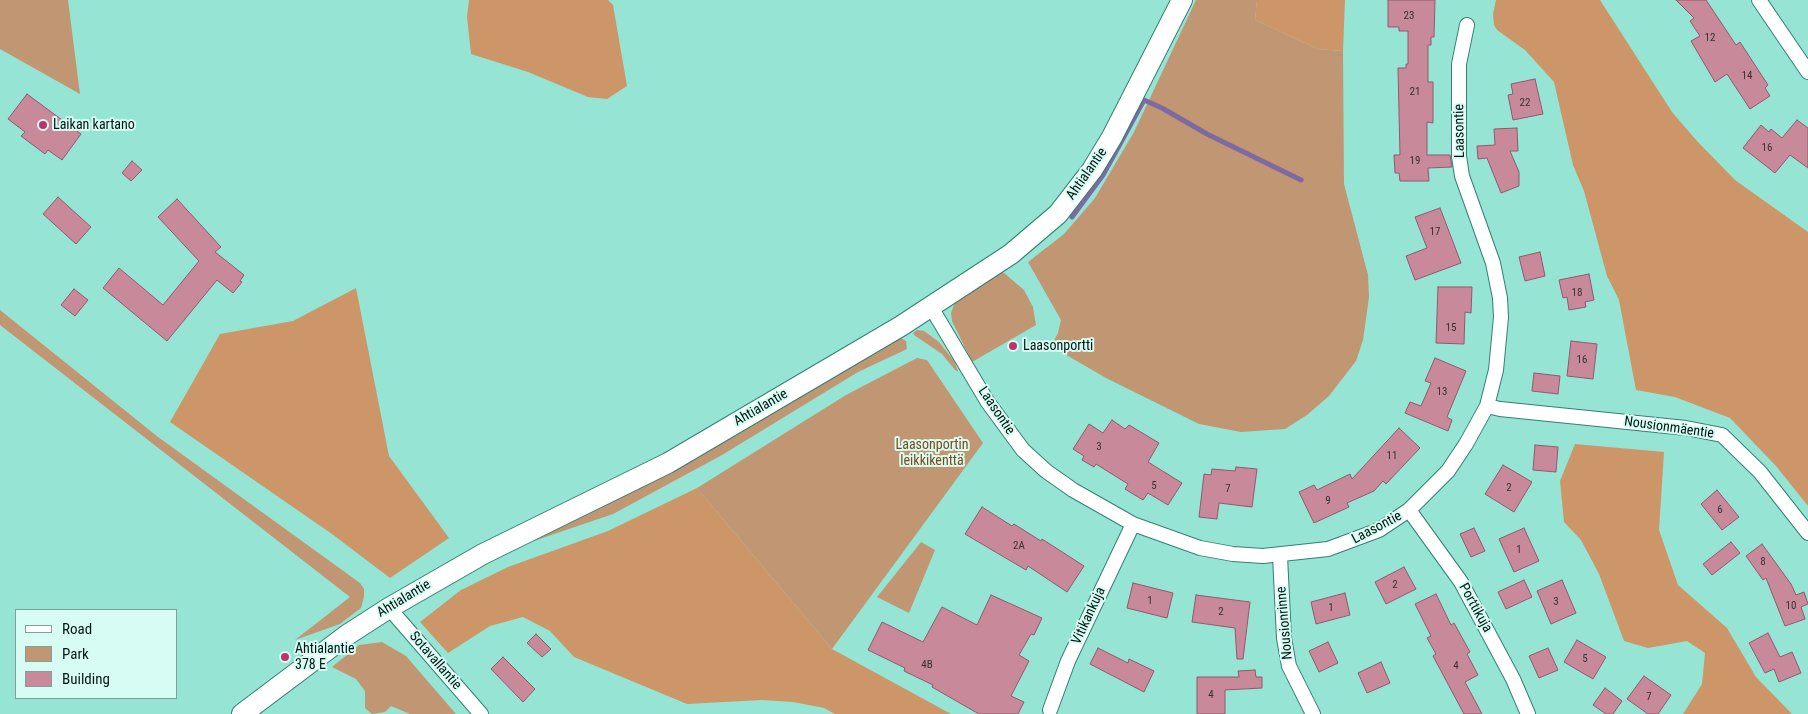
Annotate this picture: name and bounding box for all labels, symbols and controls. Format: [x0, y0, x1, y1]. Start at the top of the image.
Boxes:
house number: 23 [1404, 9, 1414, 23]
house number: 12 [1705, 31, 1715, 45]
house number: 14 [1742, 69, 1752, 83]
house number: 21 [1410, 85, 1420, 99]
house number: 22 [1520, 96, 1530, 110]
street label: Laasontie [1451, 104, 1469, 158]
place label: Laikan kartano [53, 117, 135, 133]
marker: Laikan kartano [37, 119, 49, 131]
house number: 16 [1762, 141, 1772, 155]
street label: Ahtialantie [1063, 145, 1111, 203]
house number: 19 [1410, 154, 1420, 168]
house number: 17 [1430, 225, 1440, 239]
house number: 18 [1572, 286, 1582, 300]
house number: 15 [1446, 321, 1456, 335]
place label: Laasonportti [1023, 338, 1093, 354]
marker: Laasonportti [1007, 340, 1019, 352]
house number: 16 [1577, 353, 1587, 367]
street label: Laasontie [974, 384, 1018, 438]
house number: 13 [1437, 385, 1447, 399]
street label: Ahtialantie [731, 386, 791, 430]
street label: Nousionmäentie [1623, 413, 1715, 443]
park label: Laasonportin leikkikenttä [896, 437, 968, 470]
house number: 3 [1096, 440, 1102, 454]
house number: 11 [1387, 449, 1397, 463]
house number: 5 [1151, 479, 1157, 493]
house number: 2 [1506, 481, 1512, 495]
house number: 7 [1225, 482, 1231, 496]
house number: 9 [1325, 494, 1331, 508]
house number: 6 [1717, 503, 1723, 517]
street label: Laasontie [1349, 508, 1405, 548]
house number: 2A [1013, 539, 1025, 553]
house number: 1 [1516, 543, 1522, 557]
house number: 8 [1760, 555, 1766, 569]
street label: Ahtialantie [374, 576, 434, 622]
house number: 2 [1392, 578, 1398, 592]
street label: Porttikuja [1455, 580, 1495, 636]
street label: Vitikankuja [1068, 585, 1110, 647]
street label: Nousionrinne [1273, 586, 1297, 660]
house number: 1 [1147, 594, 1153, 608]
house number: 3 [1553, 595, 1559, 609]
house number: 10 [1786, 599, 1796, 613]
house number: 1 [1328, 601, 1334, 615]
house number: 2 [1218, 605, 1224, 619]
legend [15, 609, 178, 699]
text: Road [62, 620, 92, 638]
street label: Sotavallantie [405, 629, 465, 693]
place label: Ahtialantie 378 E [295, 641, 355, 674]
text: Park [62, 645, 89, 663]
marker: Ahtialantie 378 E [279, 651, 291, 663]
house number: 5 [1582, 652, 1588, 666]
house number: 4B [921, 658, 933, 672]
house number: 4 [1453, 659, 1459, 673]
text: Building [62, 670, 110, 688]
house number: 4 [1208, 688, 1214, 702]
house number: 7 [1646, 690, 1652, 704]

